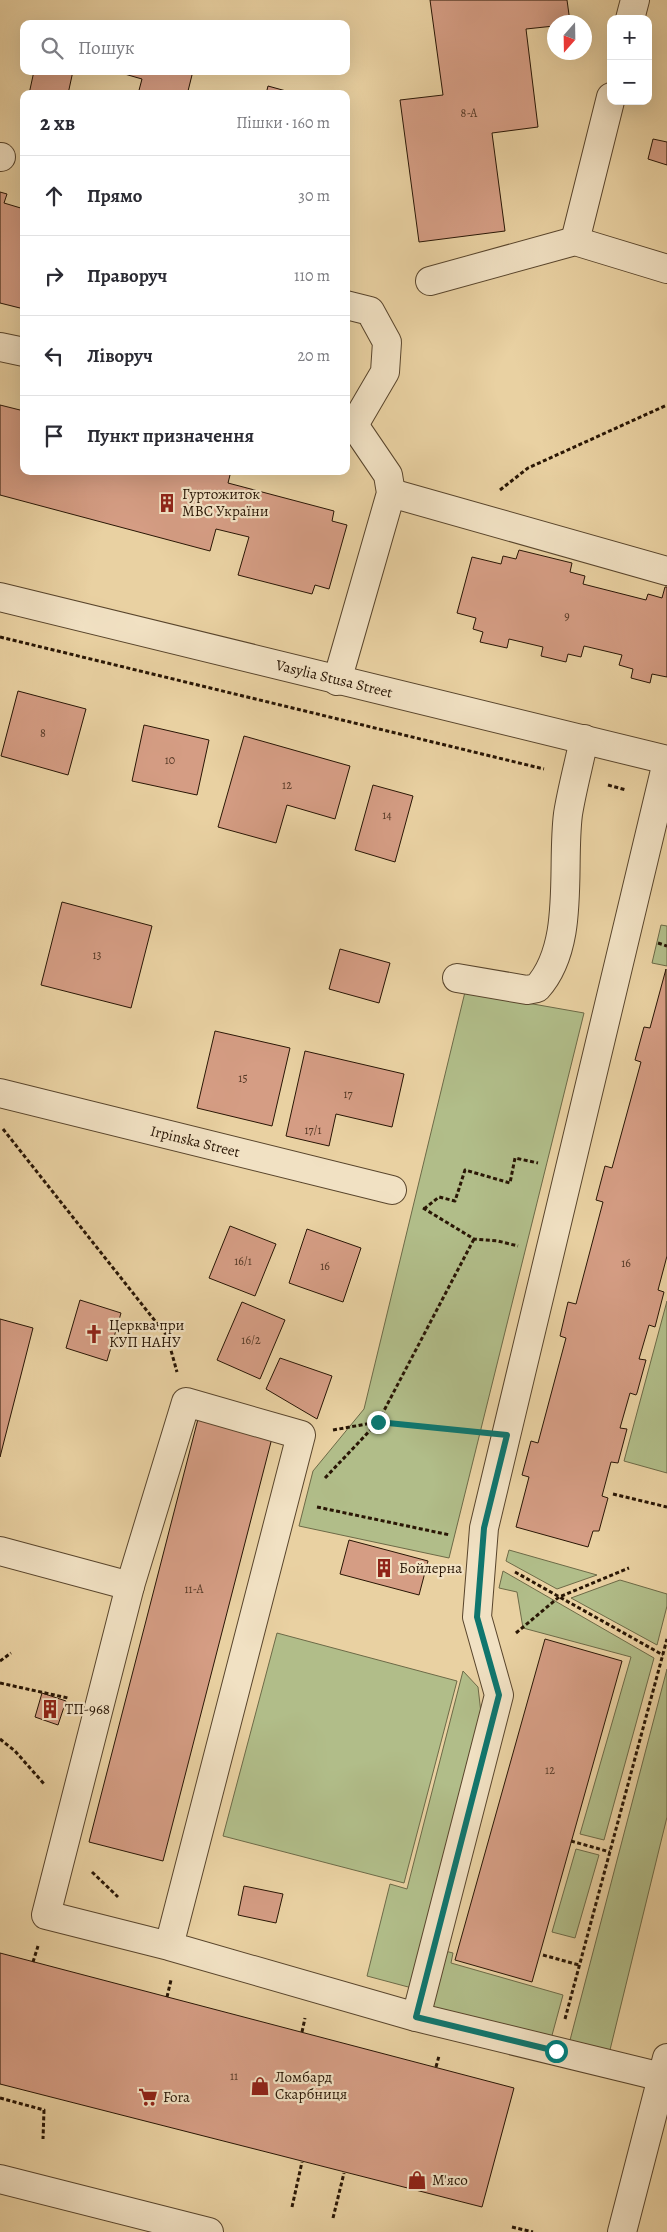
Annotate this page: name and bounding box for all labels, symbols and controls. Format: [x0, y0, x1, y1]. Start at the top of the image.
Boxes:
north arrow [547, 15, 592, 60]
map controls [607, 15, 652, 105]
button: + [607, 15, 652, 60]
search box [20, 20, 350, 75]
icon: search [38, 34, 66, 62]
text: Пошук [78, 35, 135, 61]
button: − [607, 60, 652, 105]
house number: 8-А [461, 105, 478, 121]
text: 2 хв [40, 109, 75, 137]
text: Пішки · 160 m [236, 112, 330, 134]
icon: ahead [40, 182, 68, 210]
text: Прямо [87, 183, 142, 209]
text: 30 m [298, 185, 330, 207]
icon: right [40, 262, 68, 290]
text: Праворуч [87, 263, 167, 289]
text: 110 m [294, 265, 330, 287]
icon: left [40, 342, 68, 370]
text: Ліворуч [87, 343, 153, 369]
text: 20 m [297, 345, 330, 367]
icon: arrive [40, 422, 68, 450]
text: Пункт призначення [87, 423, 254, 449]
place label: Гуртожиток МВС України [182, 484, 269, 521]
building icon: Гуртожиток МВС України [156, 492, 178, 514]
house number: 9 [564, 608, 570, 624]
street label: Vasylia Stusa Street [273, 655, 395, 703]
house number: 8 [40, 725, 46, 741]
house number: 10 [165, 752, 175, 768]
house number: 12 [282, 777, 292, 793]
house number: 14 [382, 807, 392, 823]
house number: 13 [92, 947, 102, 963]
house number: 15 [238, 1070, 248, 1086]
house number: 17 [343, 1086, 354, 1102]
street label: Irpinska Street [148, 1121, 242, 1162]
house number: 17/1 [304, 1122, 322, 1138]
house number: 16/1 [234, 1253, 252, 1269]
house number: 16 [621, 1255, 631, 1271]
house number: 16 [320, 1258, 330, 1274]
place label: Церква при КУП НАНУ [109, 1315, 185, 1352]
church icon: Церква при КУП НАНУ [83, 1323, 105, 1345]
house number: 16/2 [241, 1332, 261, 1348]
route end [367, 1411, 390, 1434]
building icon: Бойлерна [373, 1557, 395, 1579]
place label: Бойлерна [399, 1558, 462, 1578]
house number: 11-А [184, 1581, 205, 1597]
building icon: ТП-968 [39, 1698, 61, 1720]
place label: ТП-968 [65, 1699, 110, 1719]
house number: 12 [545, 1762, 555, 1778]
route start [545, 2040, 568, 2063]
place label: Ломбард Скарбниця [275, 2067, 347, 2104]
house number: 11 [230, 2068, 238, 2084]
shop icon: Ломбард Скарбниця [249, 2075, 271, 2097]
supermarket icon: Fora [137, 2086, 159, 2108]
place label: Fora [163, 2087, 190, 2107]
shop icon: М'ясо [406, 2169, 428, 2191]
place label: М'ясо [432, 2170, 468, 2190]

